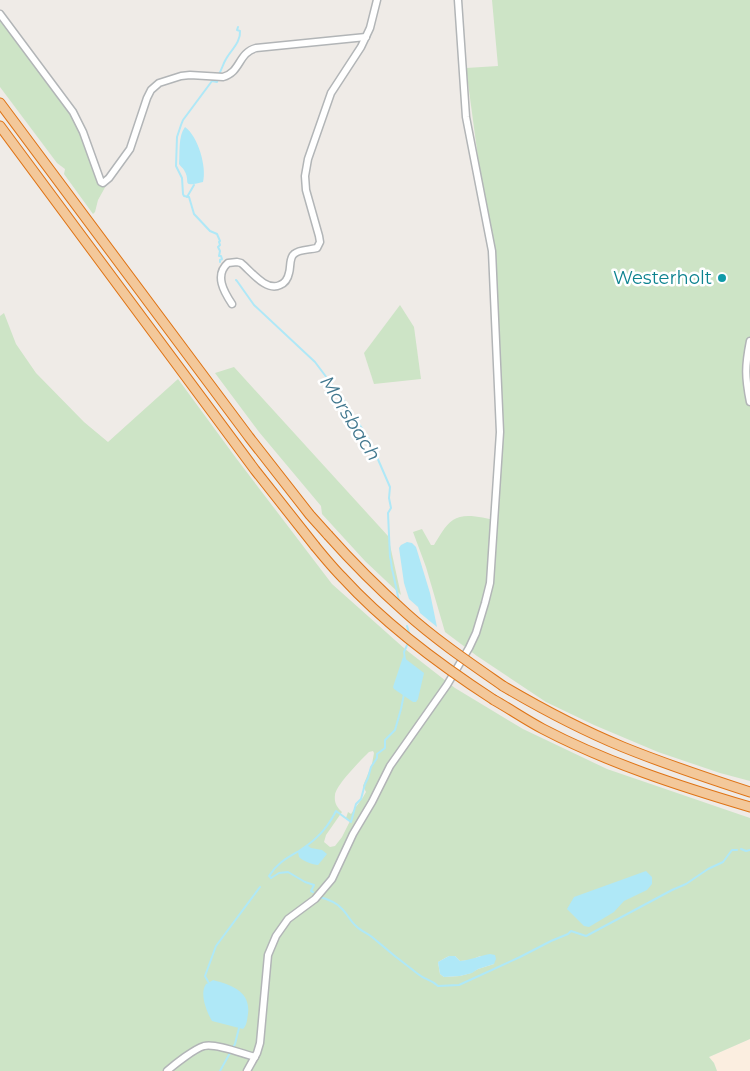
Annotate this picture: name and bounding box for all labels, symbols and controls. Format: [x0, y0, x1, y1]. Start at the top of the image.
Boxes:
place label: Westerholt [613, 267, 712, 289]
marker: Westerholt [716, 272, 728, 284]
water label: Morsbach [315, 371, 386, 465]

